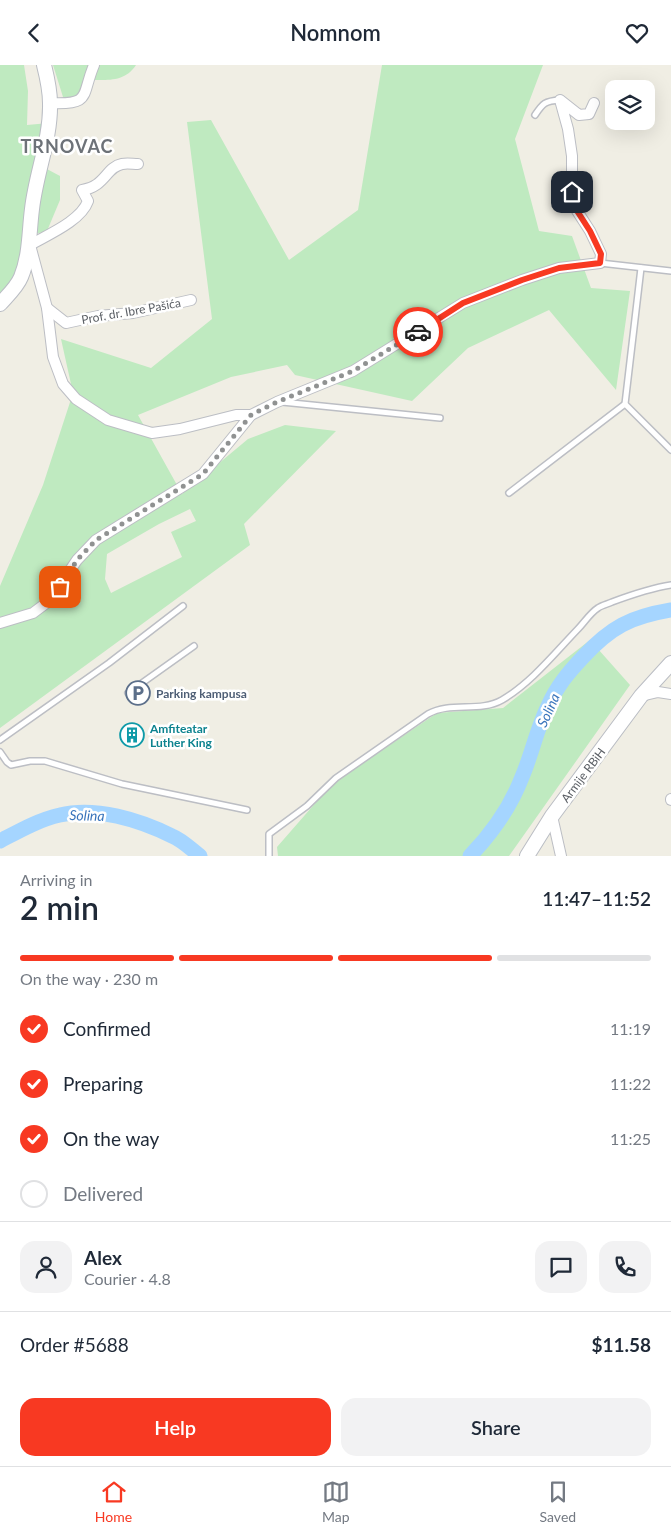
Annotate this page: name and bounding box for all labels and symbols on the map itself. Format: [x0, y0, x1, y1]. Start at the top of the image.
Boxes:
district label: TRNOVAC [21, 135, 113, 157]
pin [551, 171, 593, 213]
street label: Prof. dr. Ibre Pašića [80, 295, 182, 327]
courier [393, 307, 443, 357]
pin [39, 566, 81, 608]
parking icon: Parking kampusa [125, 680, 151, 706]
place label: Parking kampusa [156, 686, 247, 701]
water label: Solina [533, 690, 563, 730]
place label: Amfiteatar Luther King [149, 721, 213, 750]
building icon: Amfiteatar Luther King [119, 722, 145, 748]
street label: Armije RBiH [558, 745, 608, 805]
water label: Solina [69, 806, 105, 824]

